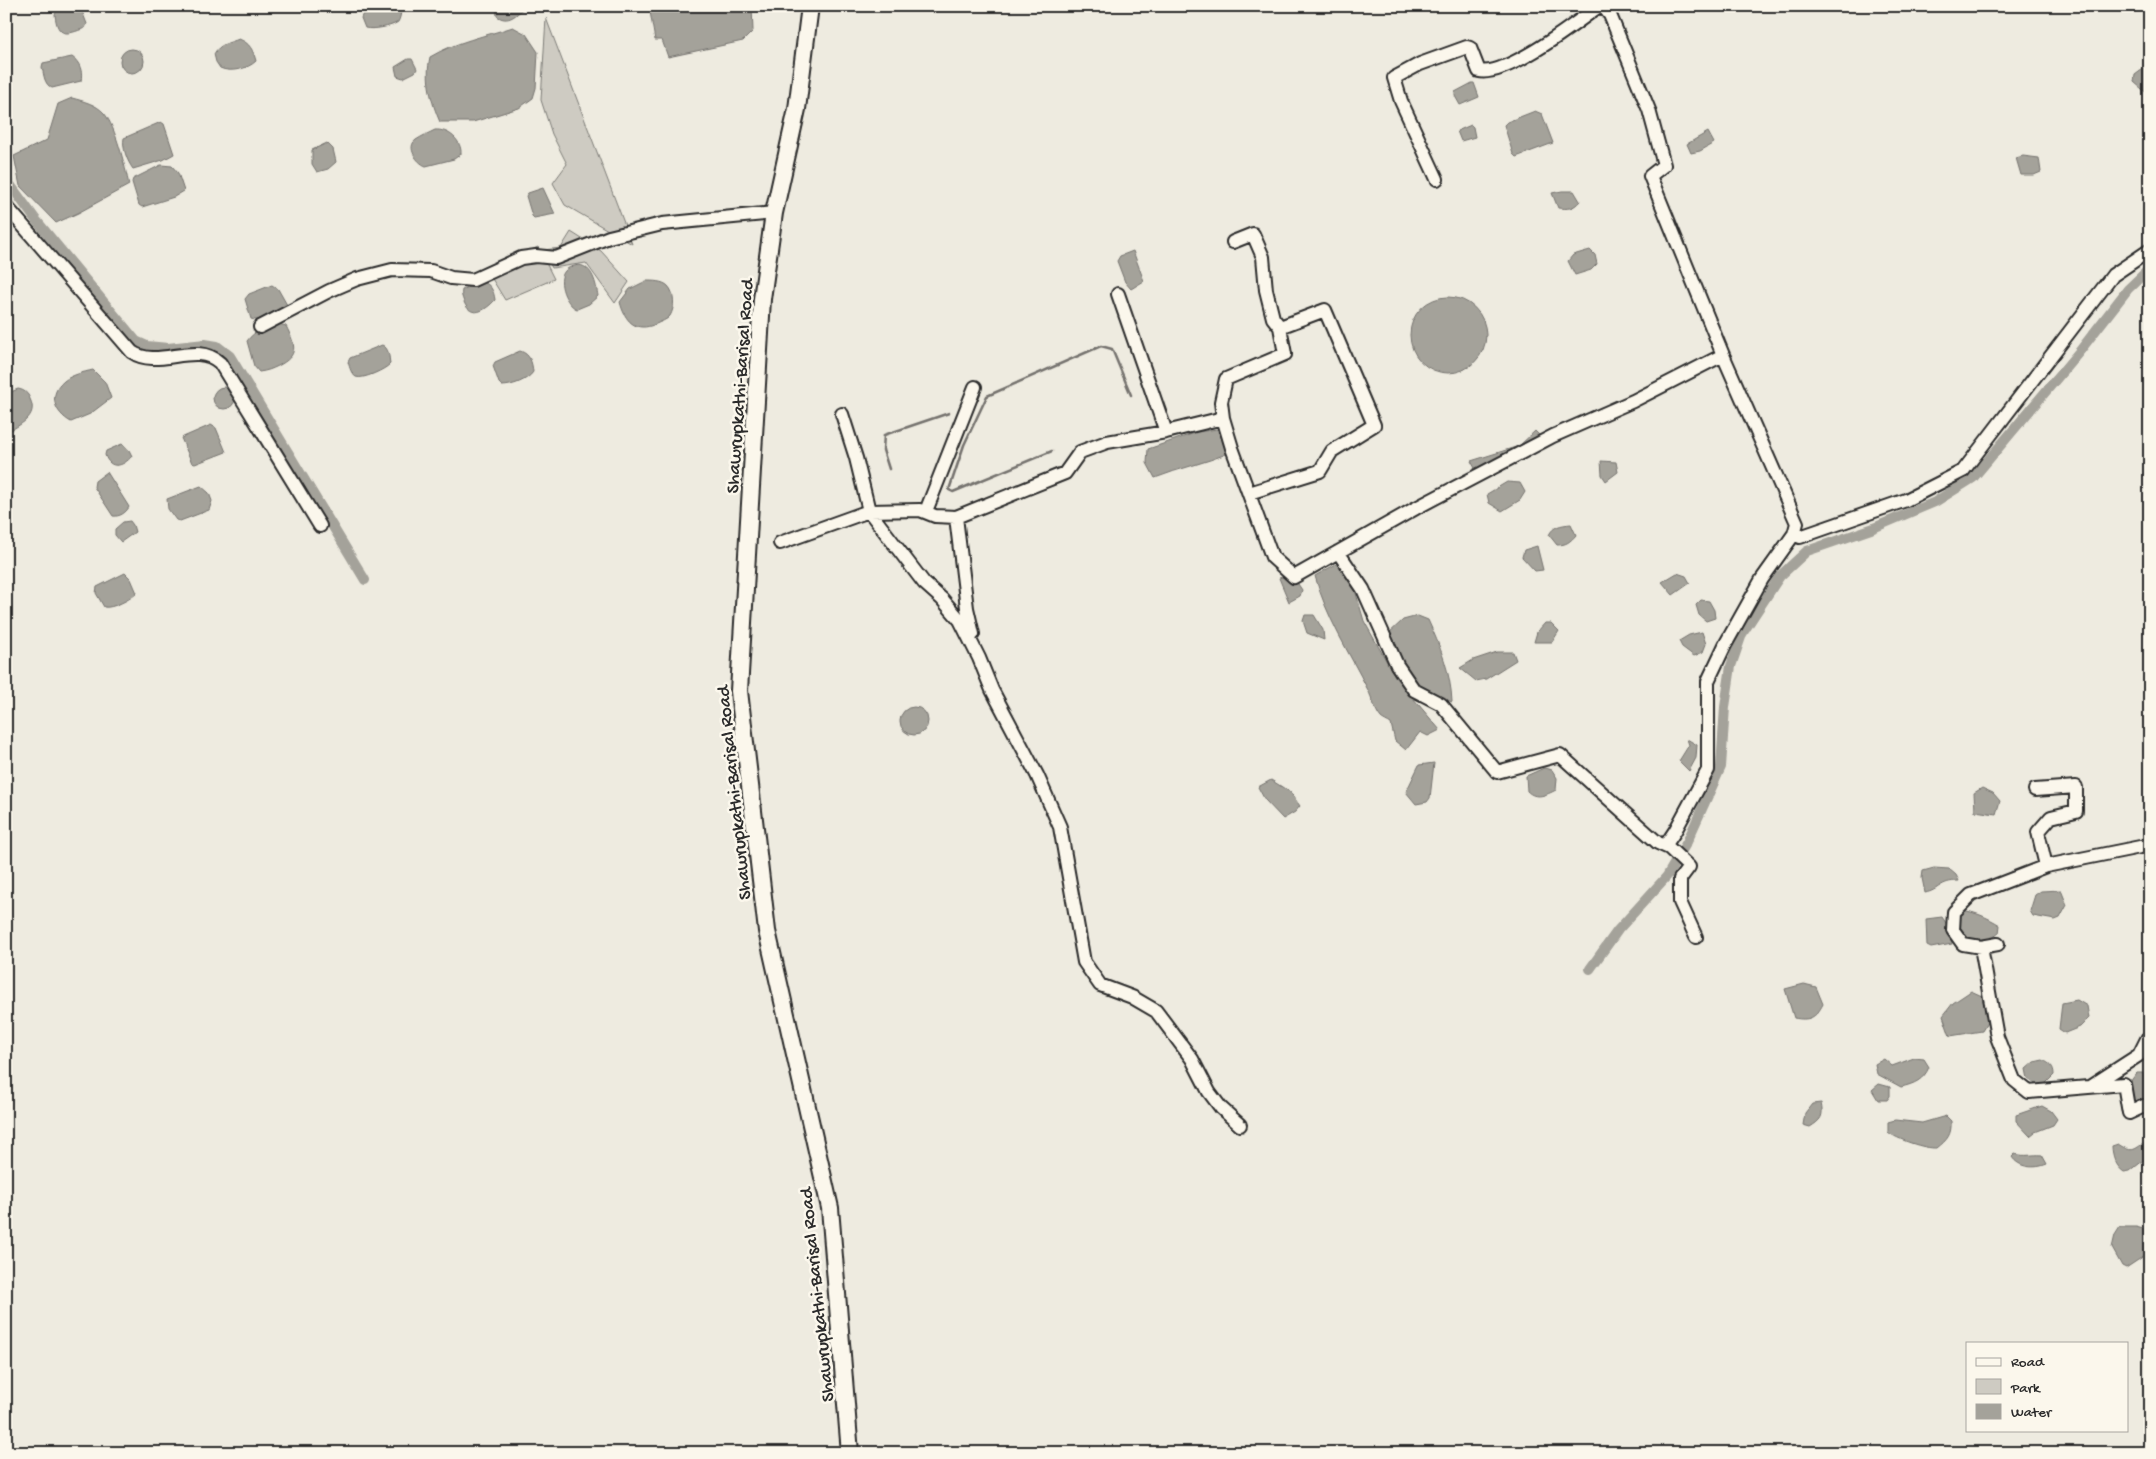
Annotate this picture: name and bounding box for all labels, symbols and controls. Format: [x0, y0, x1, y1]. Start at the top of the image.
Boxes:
street label: Shawrupkathi-Barisal Road [723, 276, 761, 494]
street label: Shawrupkathi-Barisal Road [713, 683, 758, 901]
street label: Shawrupkathi-Barisal Road [796, 1185, 841, 1403]
legend [1966, 1342, 2128, 1432]
text: Road [2011, 1354, 2045, 1372]
text: Park [2010, 1380, 2041, 1398]
text: Water [2011, 1404, 2053, 1422]

